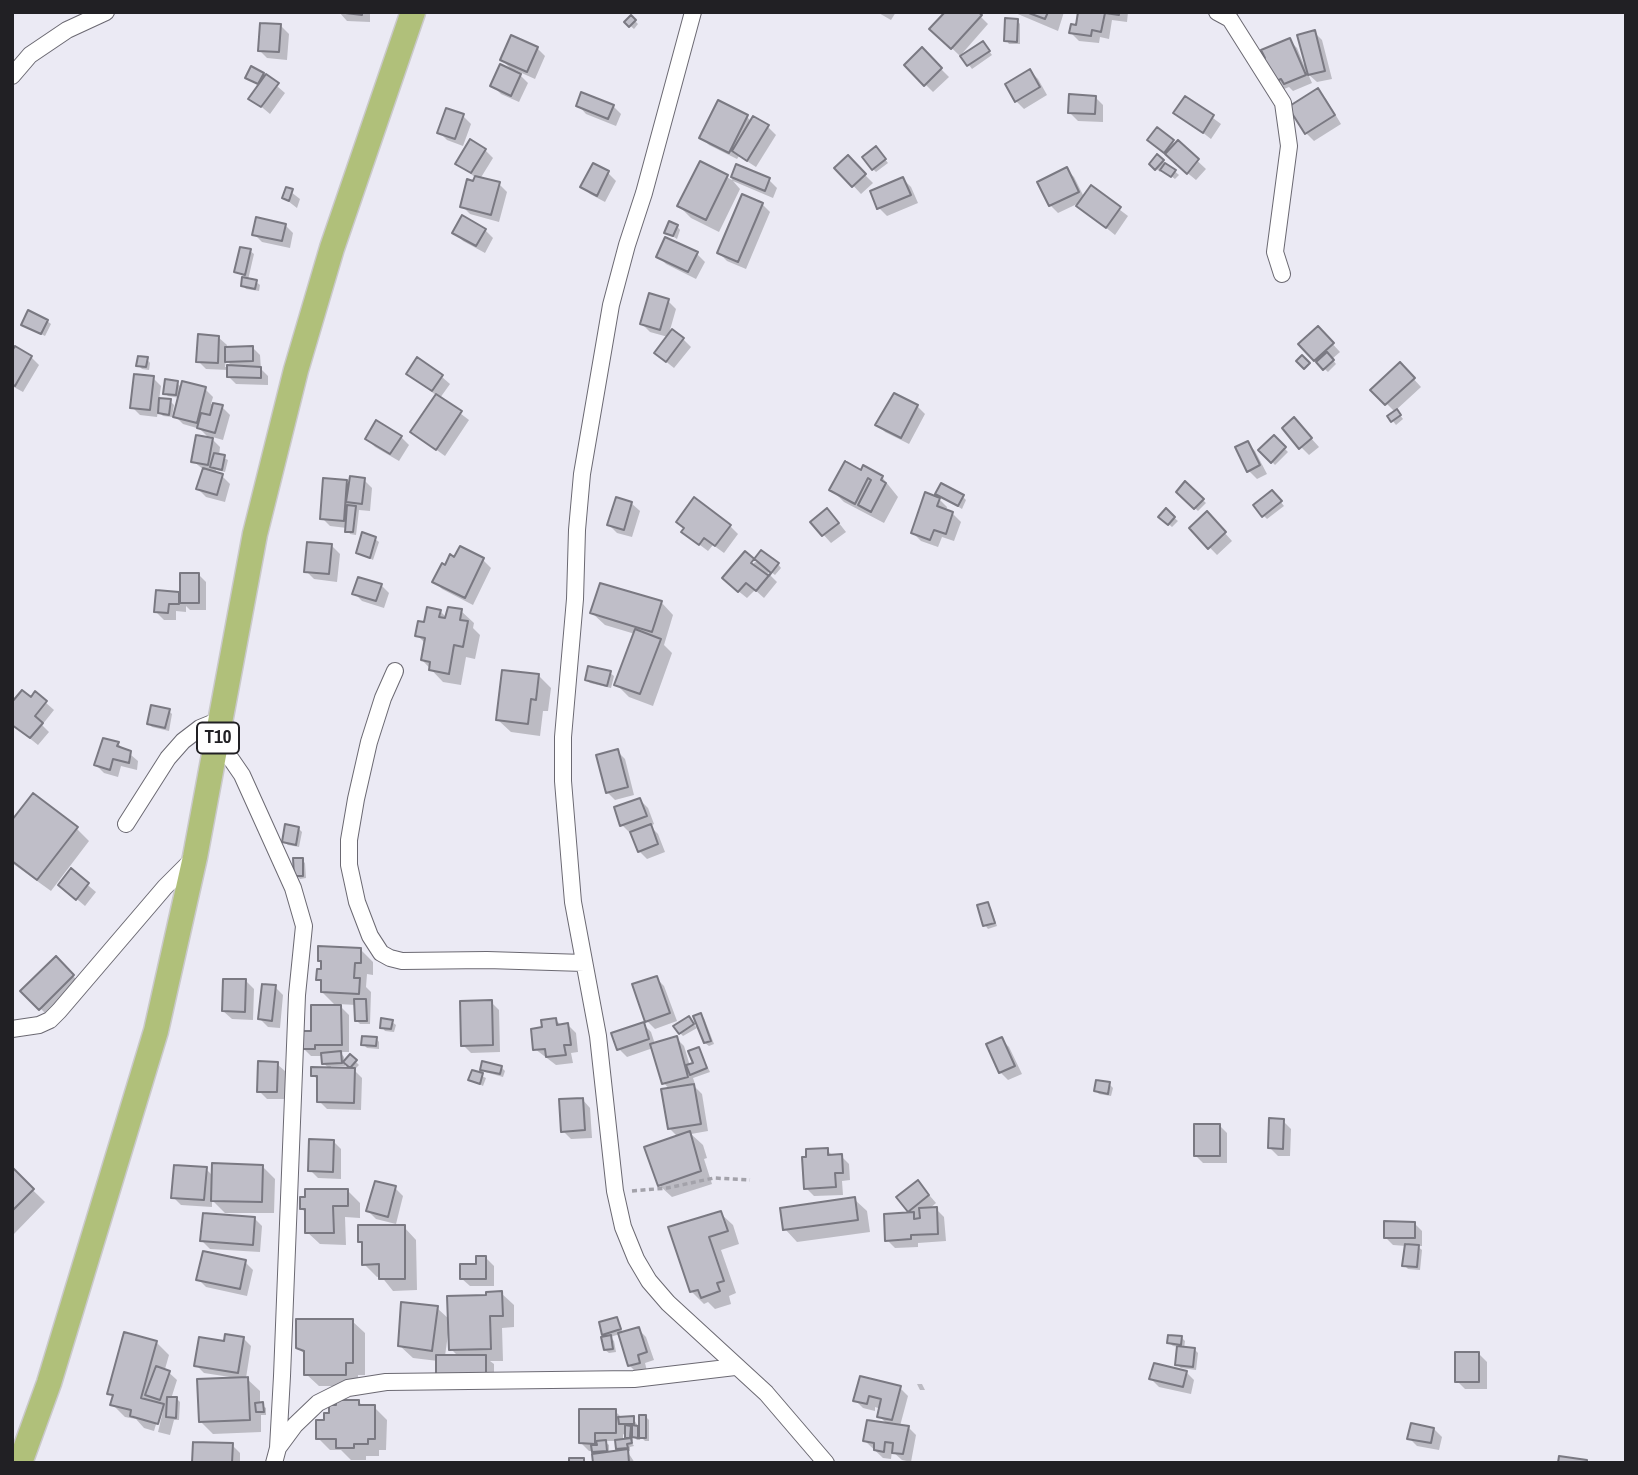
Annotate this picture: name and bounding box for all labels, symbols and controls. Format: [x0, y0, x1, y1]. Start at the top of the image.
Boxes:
road number: T10 [197, 722, 239, 754]

